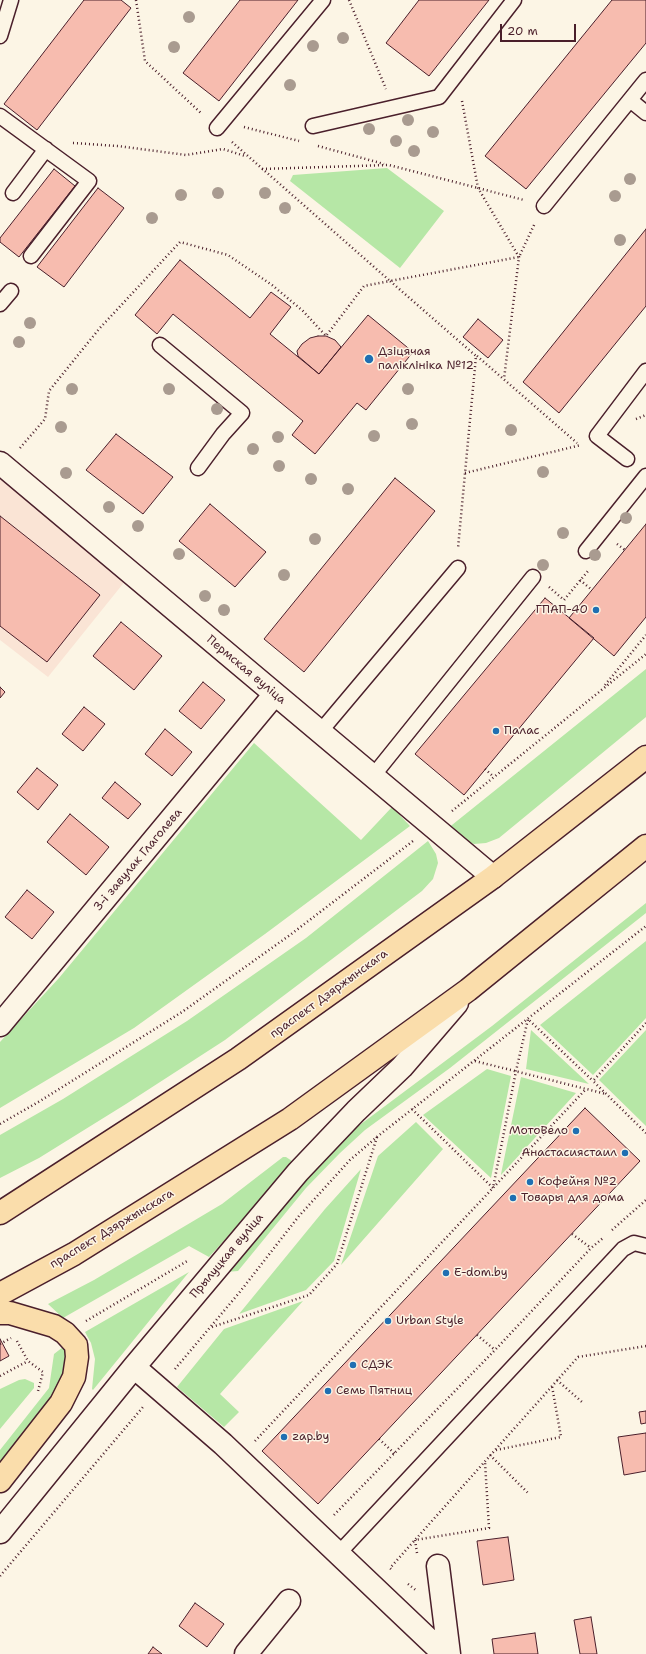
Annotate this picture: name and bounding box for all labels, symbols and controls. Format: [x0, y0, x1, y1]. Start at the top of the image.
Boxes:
scale bar [502, 16, 578, 42]
text: 20 m [507, 23, 538, 39]
place label: Дзіцячая паліклініка №12 [378, 345, 474, 373]
marker: Дзіцячая паліклініка №12 [363, 353, 375, 365]
place label: ГПАП-40 [536, 603, 588, 617]
marker: ГПАП-40 [591, 605, 601, 615]
street label: Пермская вуліца [203, 633, 289, 707]
place label: Палас [504, 724, 540, 738]
marker: Палас [491, 726, 501, 736]
street label: 3-і завулак Глаголева [91, 806, 185, 914]
street label: праспект Дзяржынскага [267, 946, 391, 1042]
place label: МотоВело [509, 1124, 568, 1138]
marker: МотоВело [571, 1126, 581, 1136]
place label: Анастасиястаил [521, 1146, 617, 1160]
marker: Анастасиястаил [620, 1148, 630, 1158]
place label: Кофейня №2 [538, 1175, 617, 1189]
marker: Кофейня №2 [525, 1177, 535, 1187]
street label: праспект Дзяржынскага [47, 1186, 177, 1272]
place label: Товары для дома [521, 1191, 624, 1205]
marker: Товары для дома [508, 1193, 518, 1203]
street label: Прылуцкая вуліца [187, 1211, 267, 1301]
place label: E-dom.by [454, 1266, 508, 1280]
marker: E-dom.by [441, 1268, 451, 1278]
place label: Urban Style [396, 1314, 464, 1328]
marker: Urban Style [383, 1316, 393, 1326]
place label: СДЭК [361, 1358, 393, 1372]
marker: СДЭК [348, 1360, 358, 1370]
place label: Семь Пятниц [336, 1384, 412, 1398]
marker: Семь Пятниц [323, 1386, 333, 1396]
place label: zap.by [292, 1430, 329, 1444]
marker: zap.by [279, 1432, 289, 1442]

